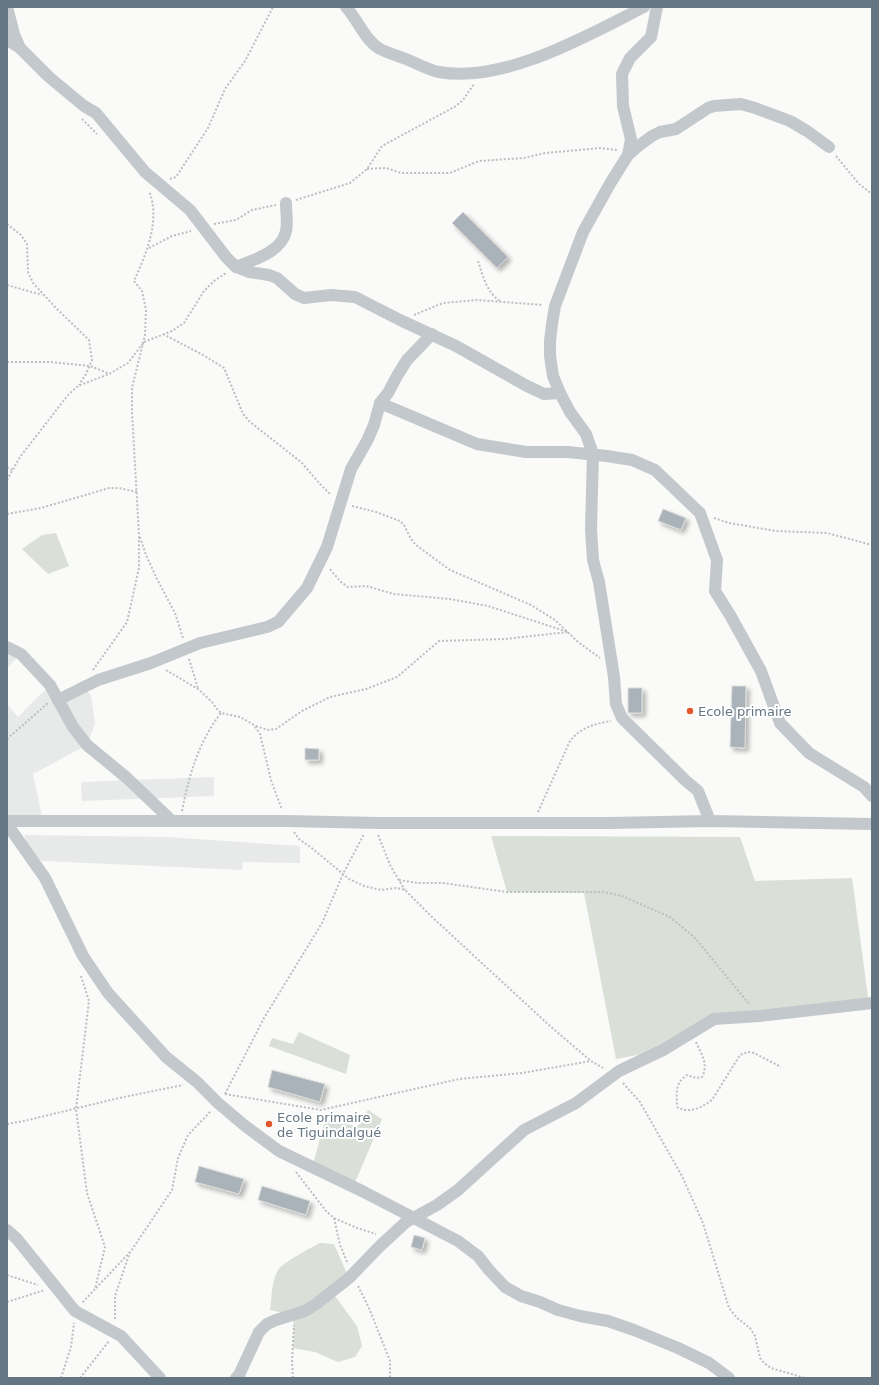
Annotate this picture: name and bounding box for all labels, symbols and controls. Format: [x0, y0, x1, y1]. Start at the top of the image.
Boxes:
place label: Ecole primaire [698, 704, 792, 719]
marker: Ecole primaire [685, 706, 695, 716]
place label: Ecole primaire de Tiguindalgué [277, 1110, 381, 1140]
marker: Ecole primaire de Tiguindalgué [264, 1119, 274, 1129]

